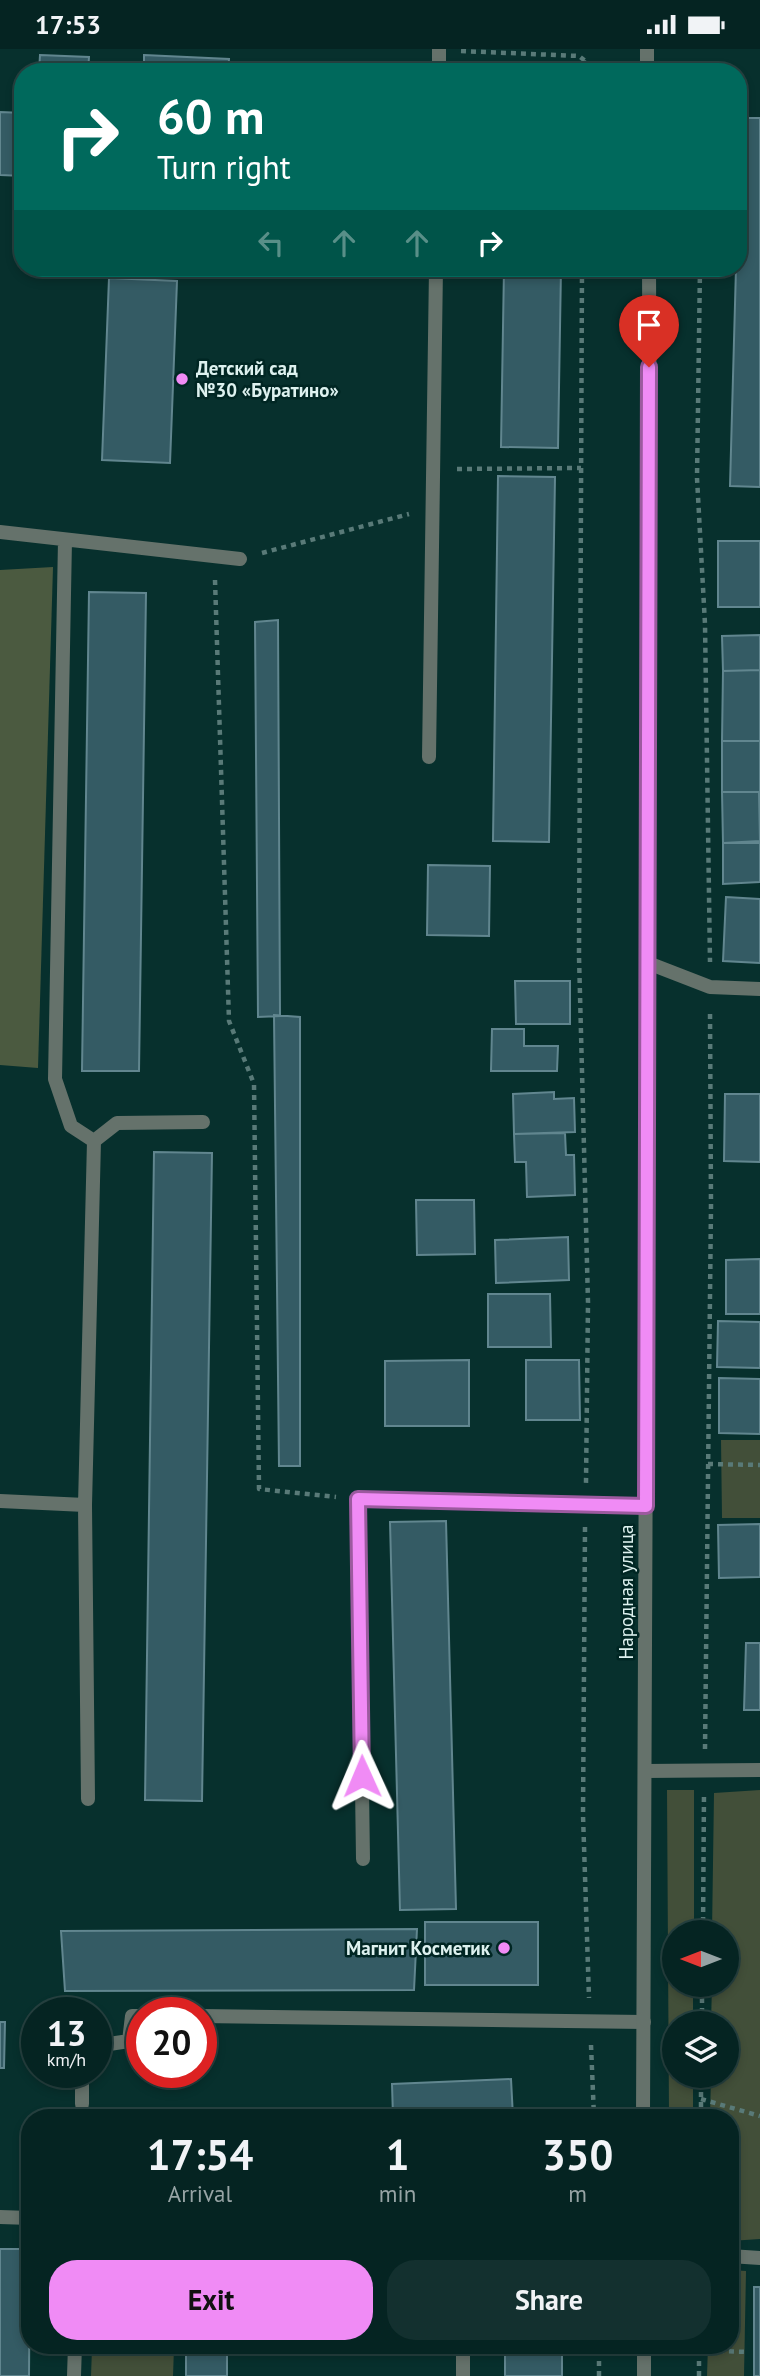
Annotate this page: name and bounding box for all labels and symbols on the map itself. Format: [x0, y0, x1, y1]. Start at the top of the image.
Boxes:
pin [619, 295, 679, 367]
place label: Детский сад №30 «Буратино» [196, 356, 339, 402]
marker: Детский сад №30 «Буратино» [174, 371, 190, 387]
street label: Народная улица [614, 1525, 638, 1659]
position arrow [325, 1739, 399, 1813]
north arrow [662, 1920, 738, 1997]
place label: Магнит Косметик [346, 1936, 491, 1960]
marker: Магнит Косметик [496, 1940, 512, 1956]
speed limit sign: 20 [126, 1997, 217, 2088]

